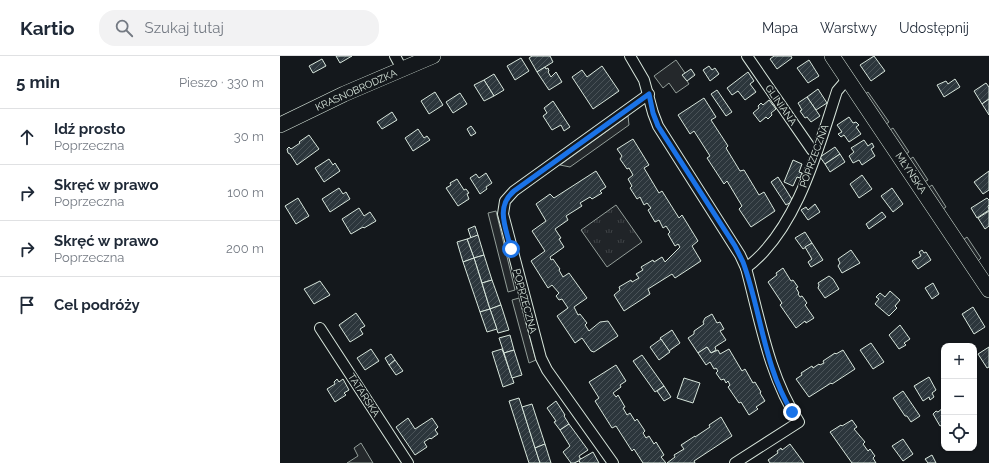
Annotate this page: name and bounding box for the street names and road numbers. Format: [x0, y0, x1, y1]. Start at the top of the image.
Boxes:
street label: KRASNOBRODZKA [314, 67, 399, 113]
street label: GLINIANA [763, 83, 799, 128]
street label: POPRZECZNA [797, 123, 831, 189]
street label: MŁYŃSKA [893, 150, 929, 196]
street label: POPRZECZNA [511, 268, 539, 335]
street label: TATARSKA [346, 371, 382, 419]

